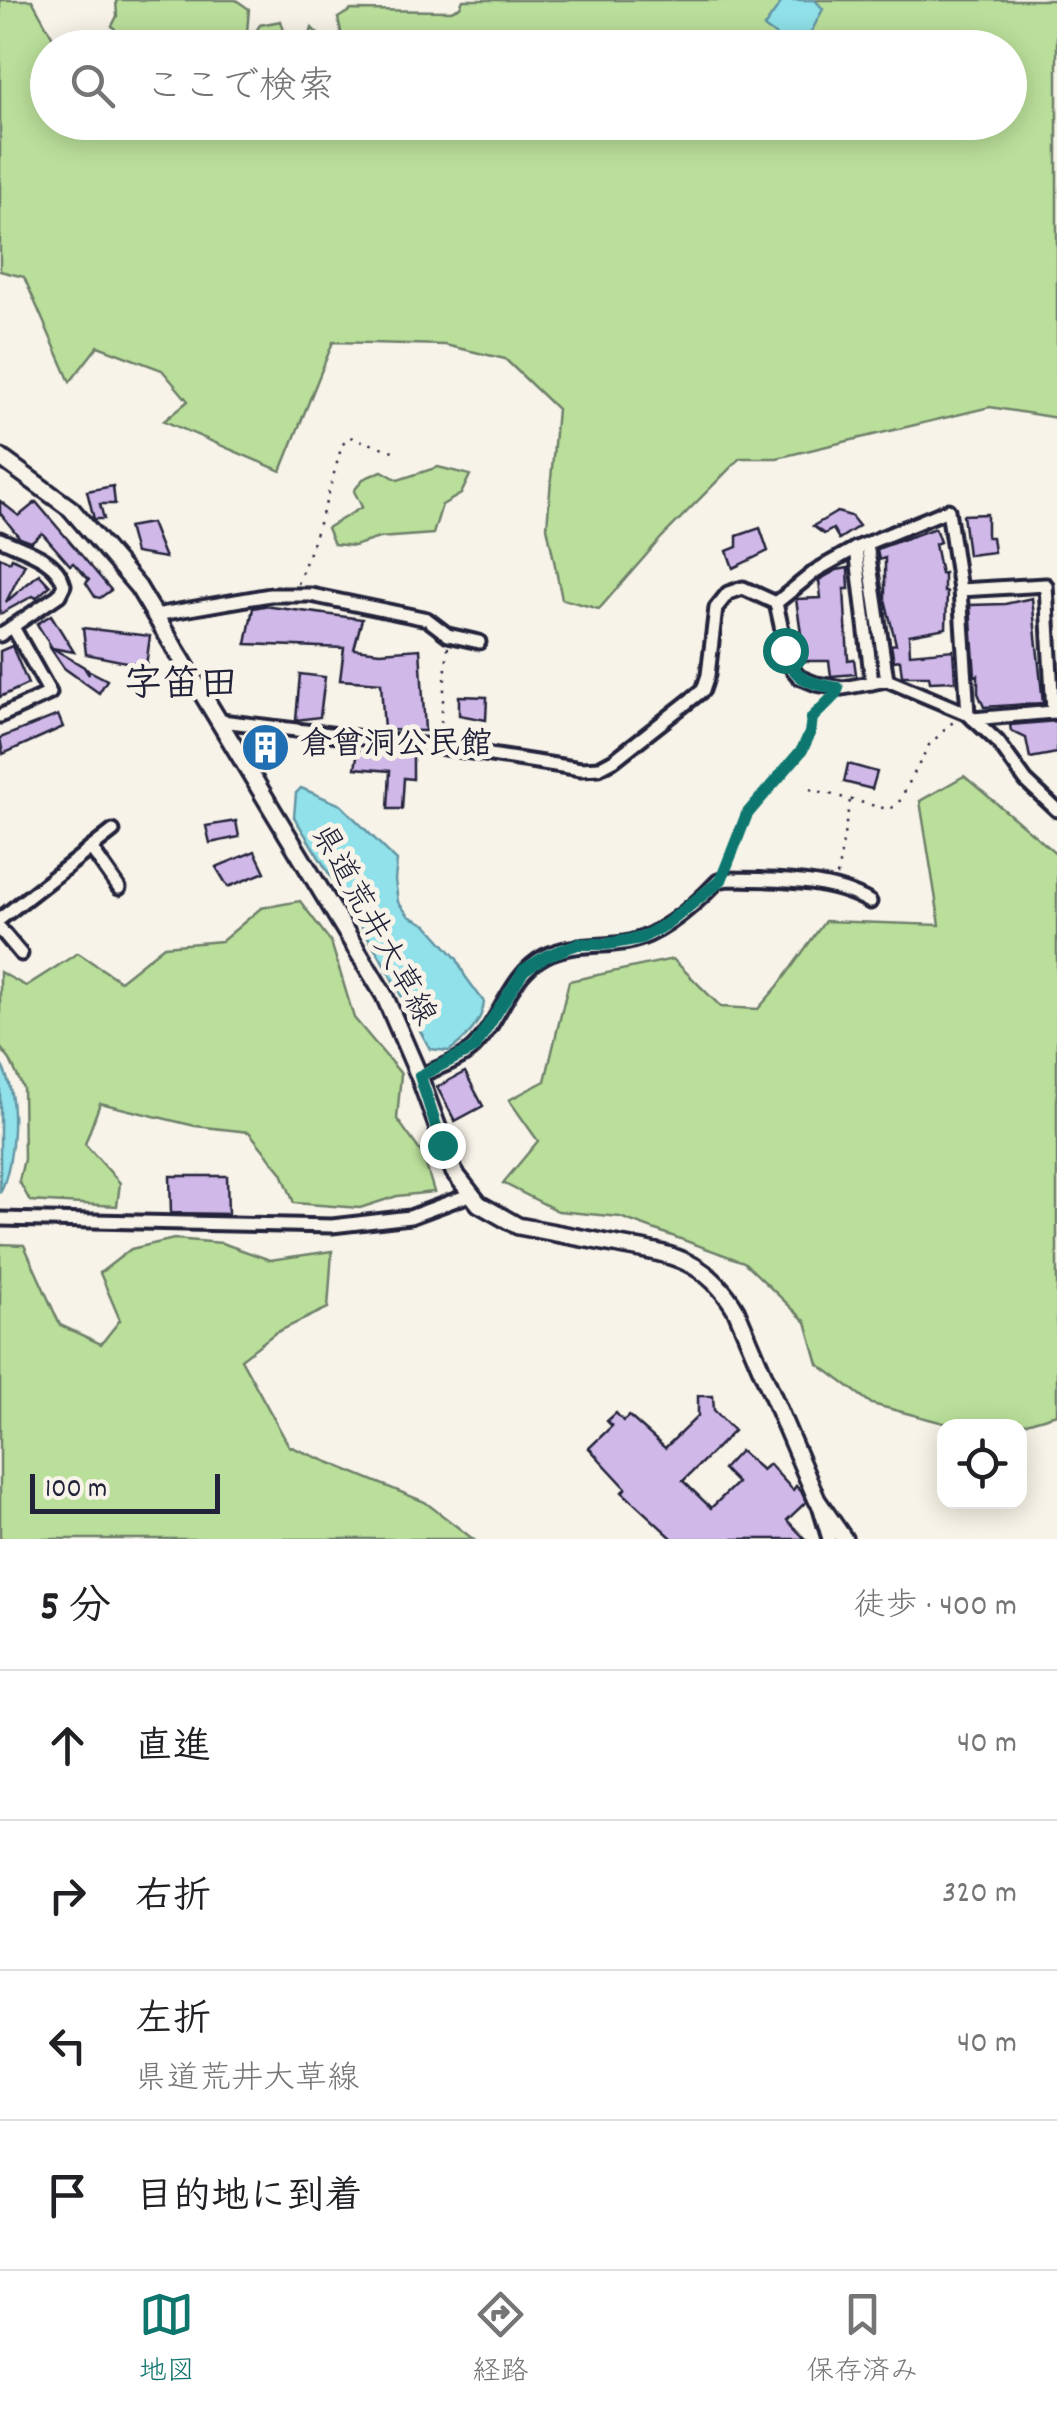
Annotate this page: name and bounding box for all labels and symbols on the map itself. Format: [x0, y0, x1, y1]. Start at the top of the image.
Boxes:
route start [763, 628, 809, 674]
district label: 字笛田 [124, 660, 238, 715]
building icon: 倉曾洞公民館 [239, 721, 291, 773]
place label: 倉曾洞公民館 [300, 724, 492, 770]
street label: 県道荒井大草線 [297, 817, 445, 1035]
route end [420, 1123, 466, 1169]
scale bar [30, 1469, 220, 1514]

